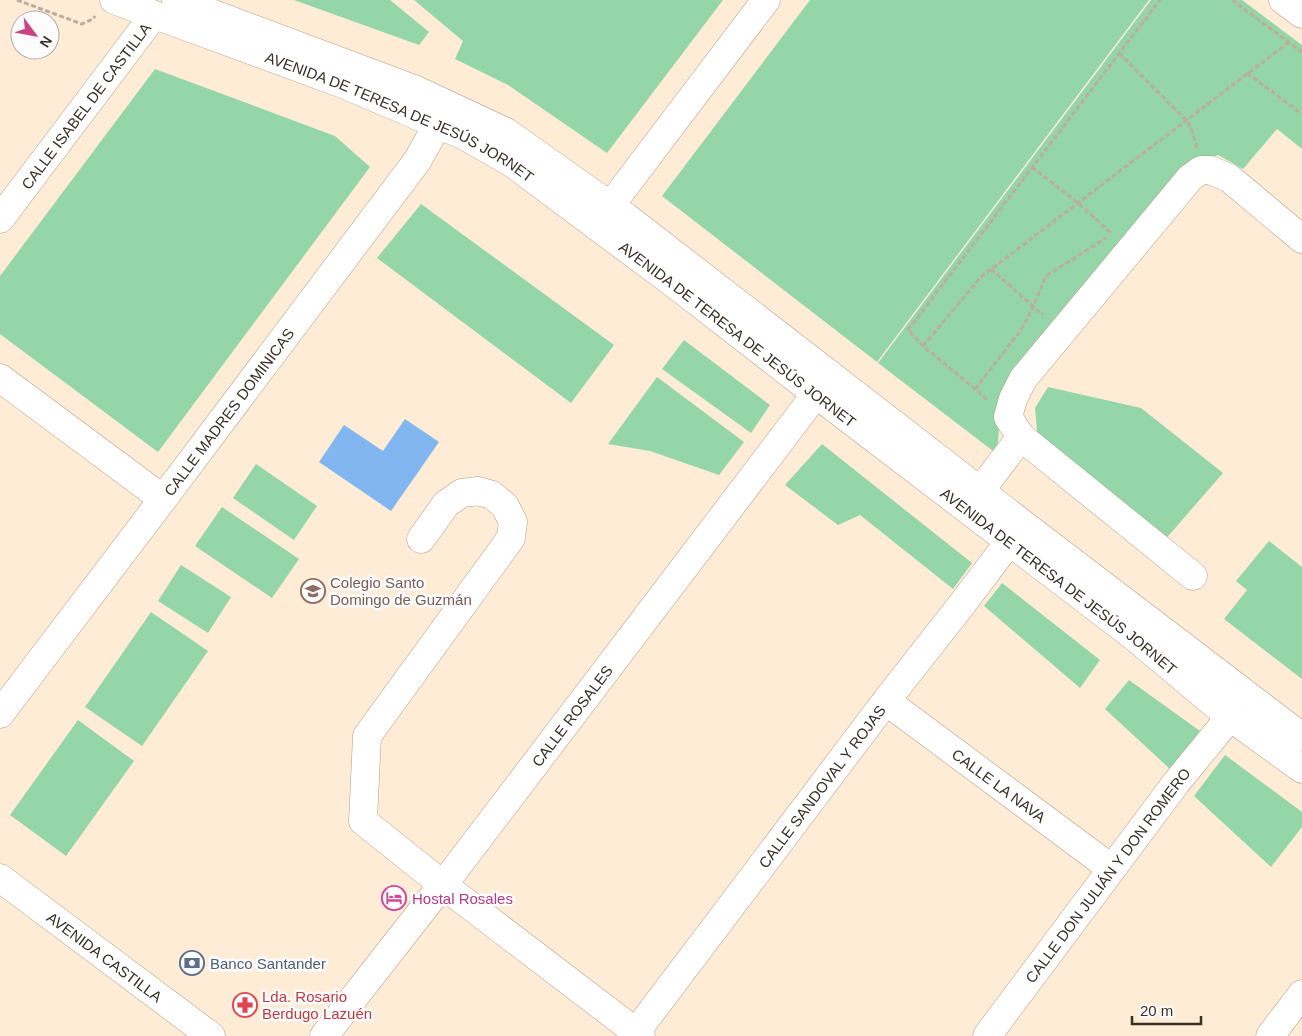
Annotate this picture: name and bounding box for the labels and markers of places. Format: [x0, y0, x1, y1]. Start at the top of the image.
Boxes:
place label: Colegio Santo Domingo de Guzmán [330, 574, 472, 608]
school or university icon: Colegio Santo Domingo de Guzmán [300, 578, 326, 604]
hotel icon: Hostal Rosales [381, 885, 407, 911]
place label: Hostal Rosales [412, 890, 513, 907]
bank icon: Banco Santander [179, 950, 205, 976]
place label: Banco Santander [210, 955, 326, 972]
place label: Lda. Rosario Berdugo Lazuén [262, 988, 372, 1022]
pharmacy icon: Lda. Rosario Berdugo Lazuén [232, 992, 258, 1018]

